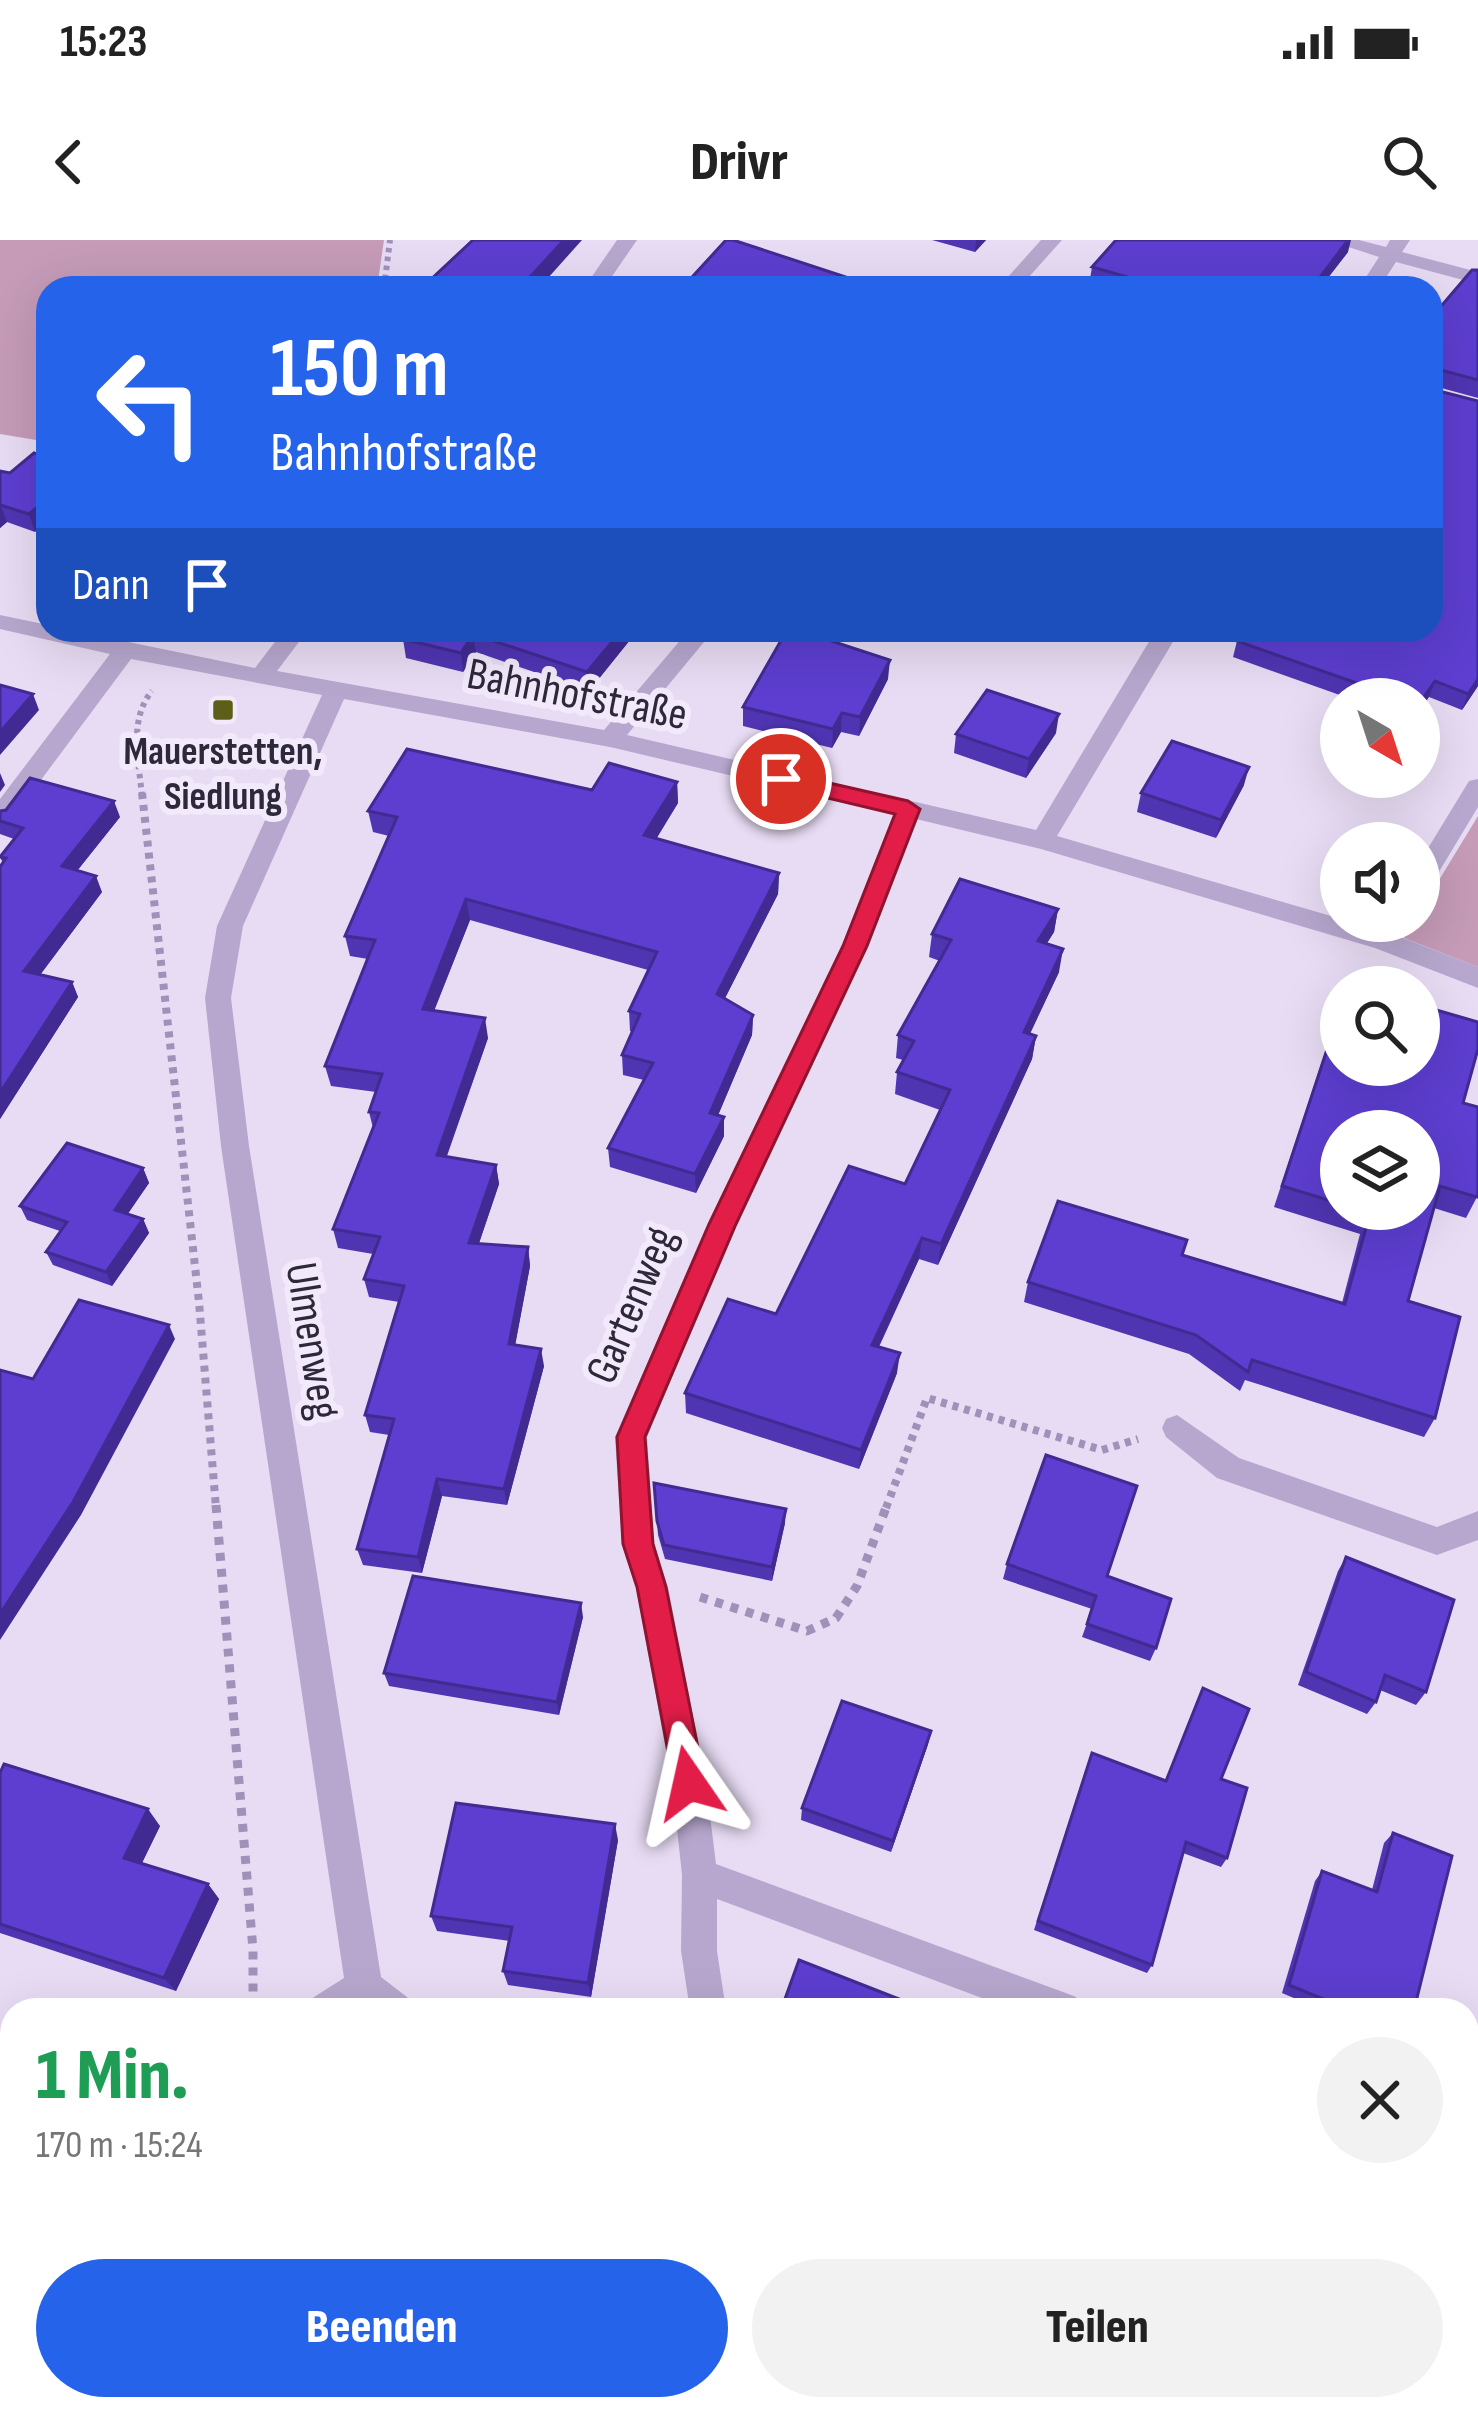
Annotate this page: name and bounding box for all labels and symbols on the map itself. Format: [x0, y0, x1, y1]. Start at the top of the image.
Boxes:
street label: Bahnhofstraße [462, 647, 692, 743]
north arrow [1320, 678, 1440, 798]
marker: Mauerstetten, Siedlung [210, 697, 236, 723]
pin [730, 728, 832, 830]
place label: Mauerstetten, Siedlung [123, 729, 323, 821]
street label: Gartenweg [574, 1218, 690, 1392]
street label: Ulmenweg [272, 1259, 352, 1423]
position arrow [626, 1720, 752, 1846]

